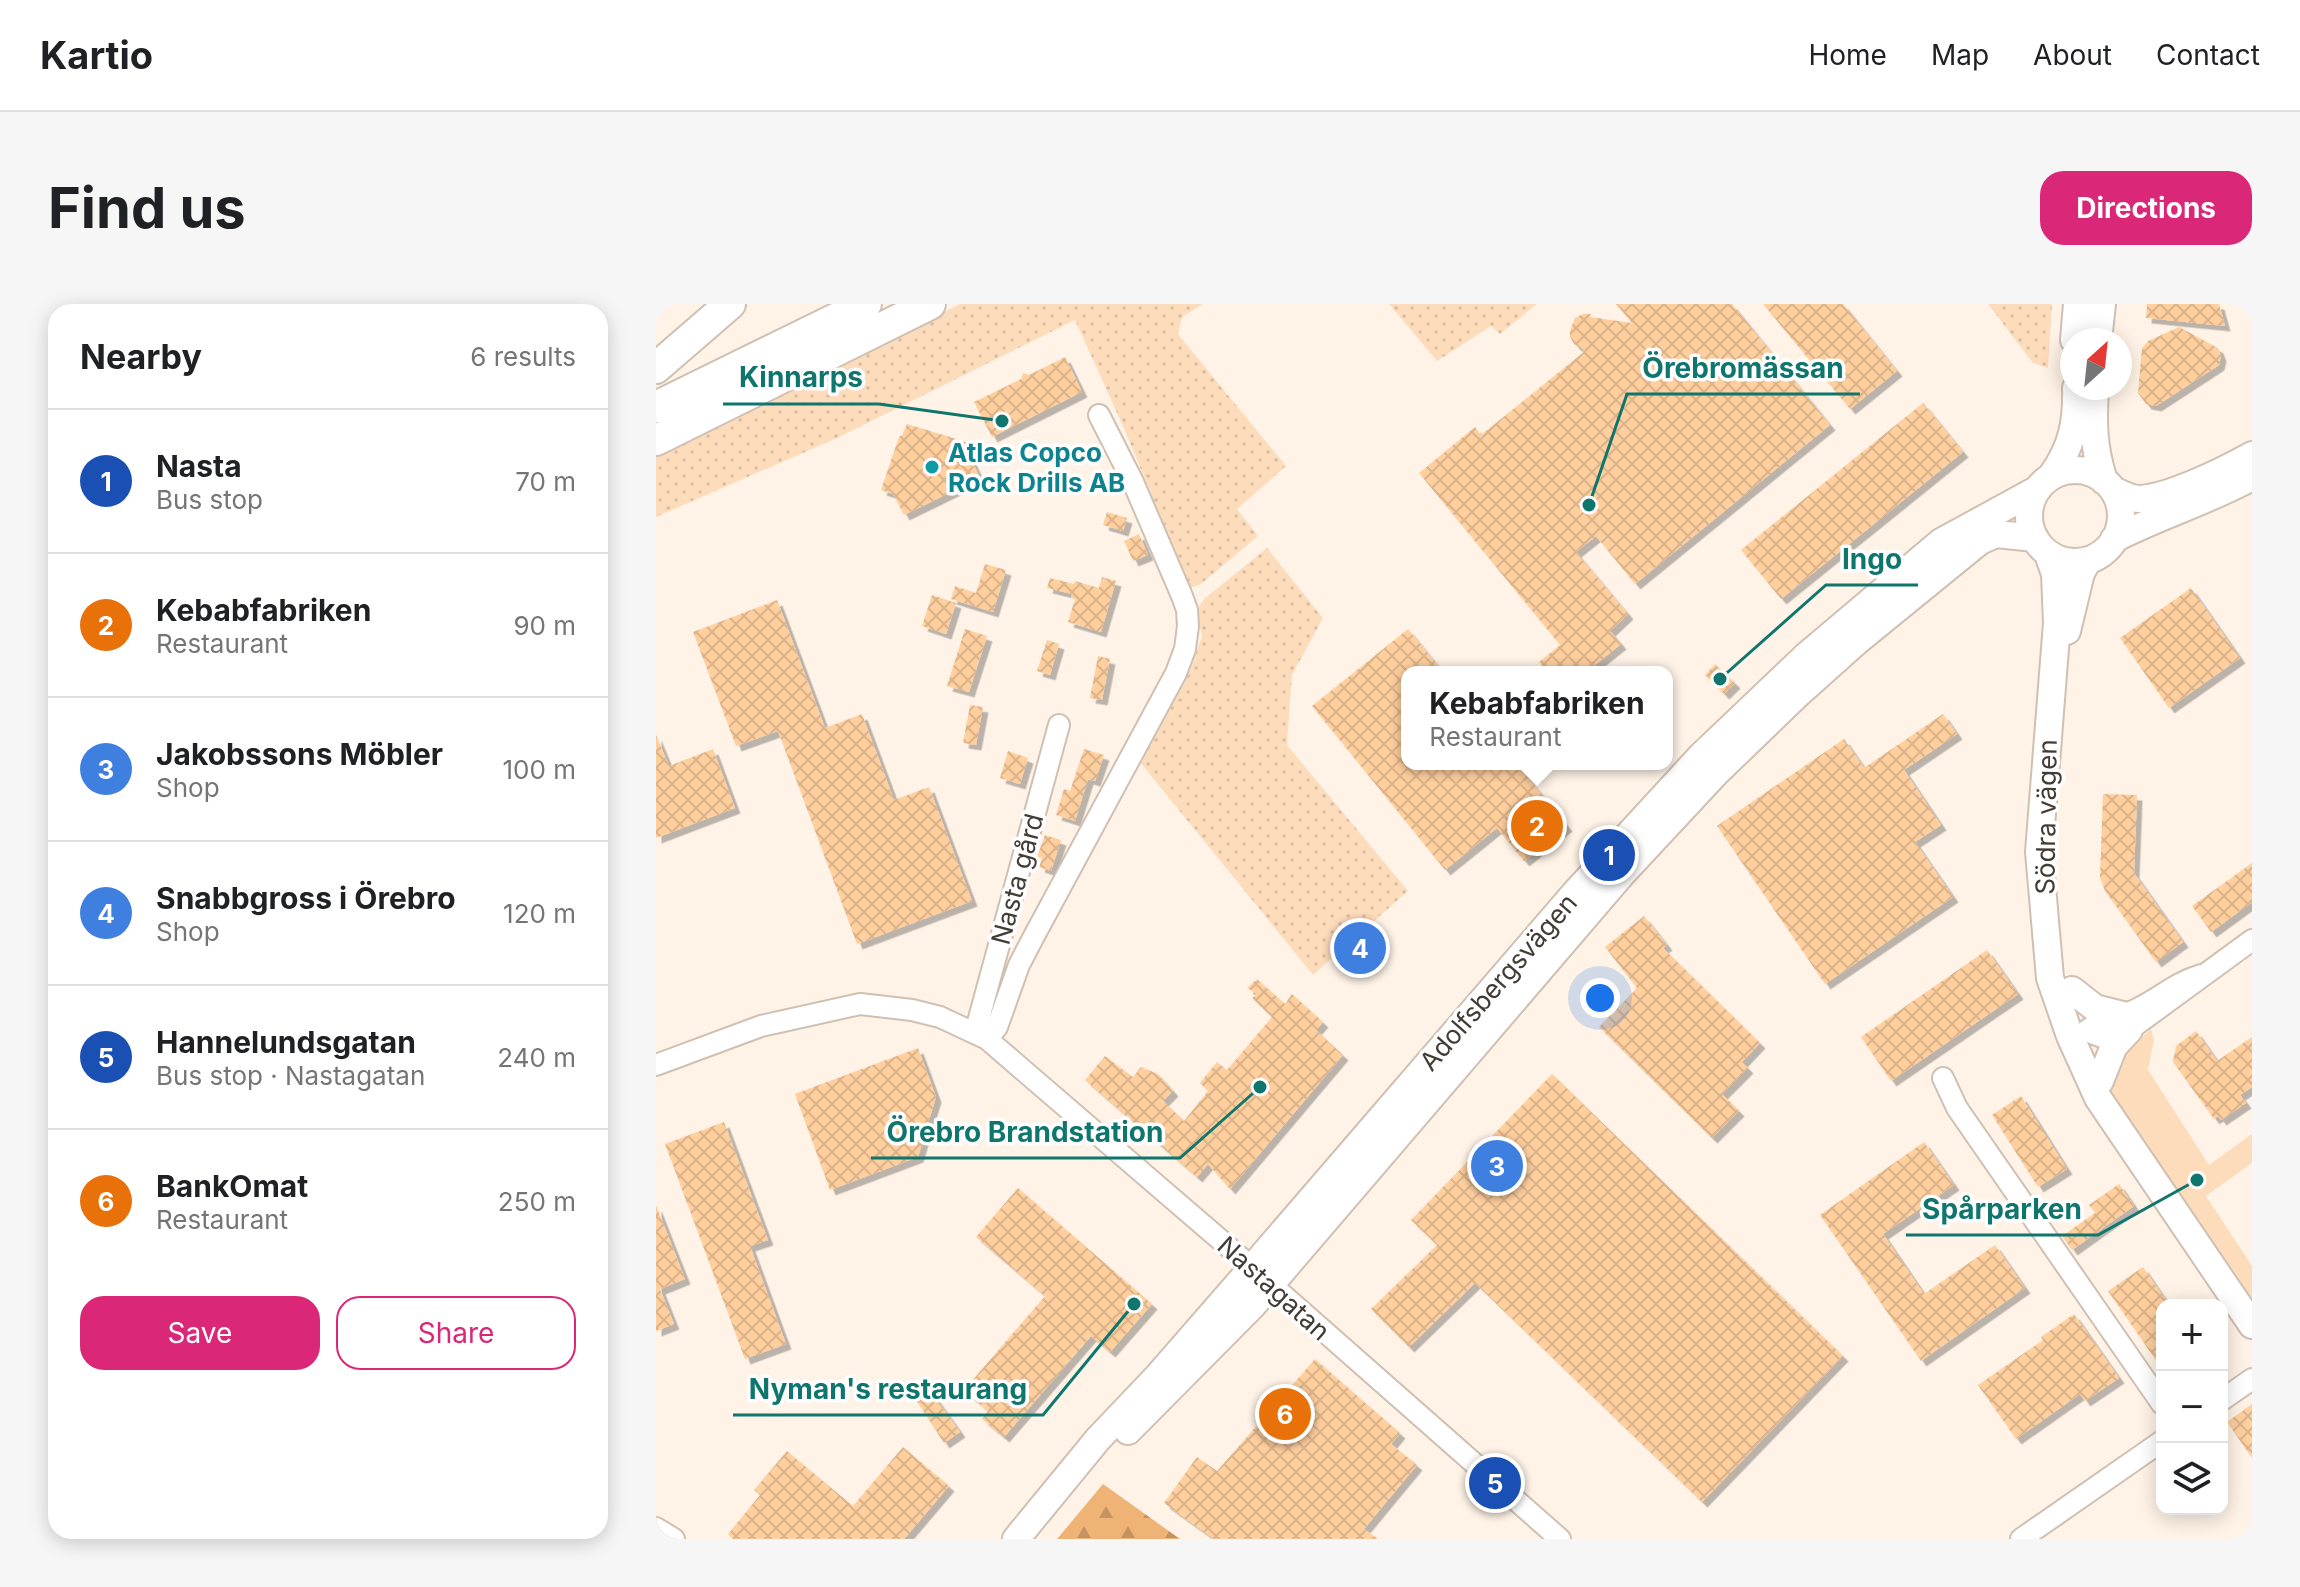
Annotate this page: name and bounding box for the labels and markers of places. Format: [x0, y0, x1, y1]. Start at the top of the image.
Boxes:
callout: Örebromässan [1627, 342, 1860, 394]
callout: Kinnarps [723, 352, 879, 404]
place label: Atlas Copco Rock Drills AB [948, 437, 1125, 498]
marker: Atlas Copco Rock Drills AB [923, 458, 941, 476]
callout: Ingo [1826, 533, 1918, 585]
pin: 2 [1511, 796, 1563, 856]
pin: 1 [1583, 825, 1635, 885]
pin: 4 [1334, 918, 1386, 978]
callout: Örebro Brandstation [871, 1106, 1180, 1158]
pin: 3 [1471, 1136, 1523, 1196]
callout: Spårparken [1906, 1183, 2098, 1235]
callout: Nyman's restaurang [733, 1363, 1043, 1415]
pin: 6 [1259, 1384, 1311, 1444]
pin: 5 [1469, 1453, 1521, 1513]

